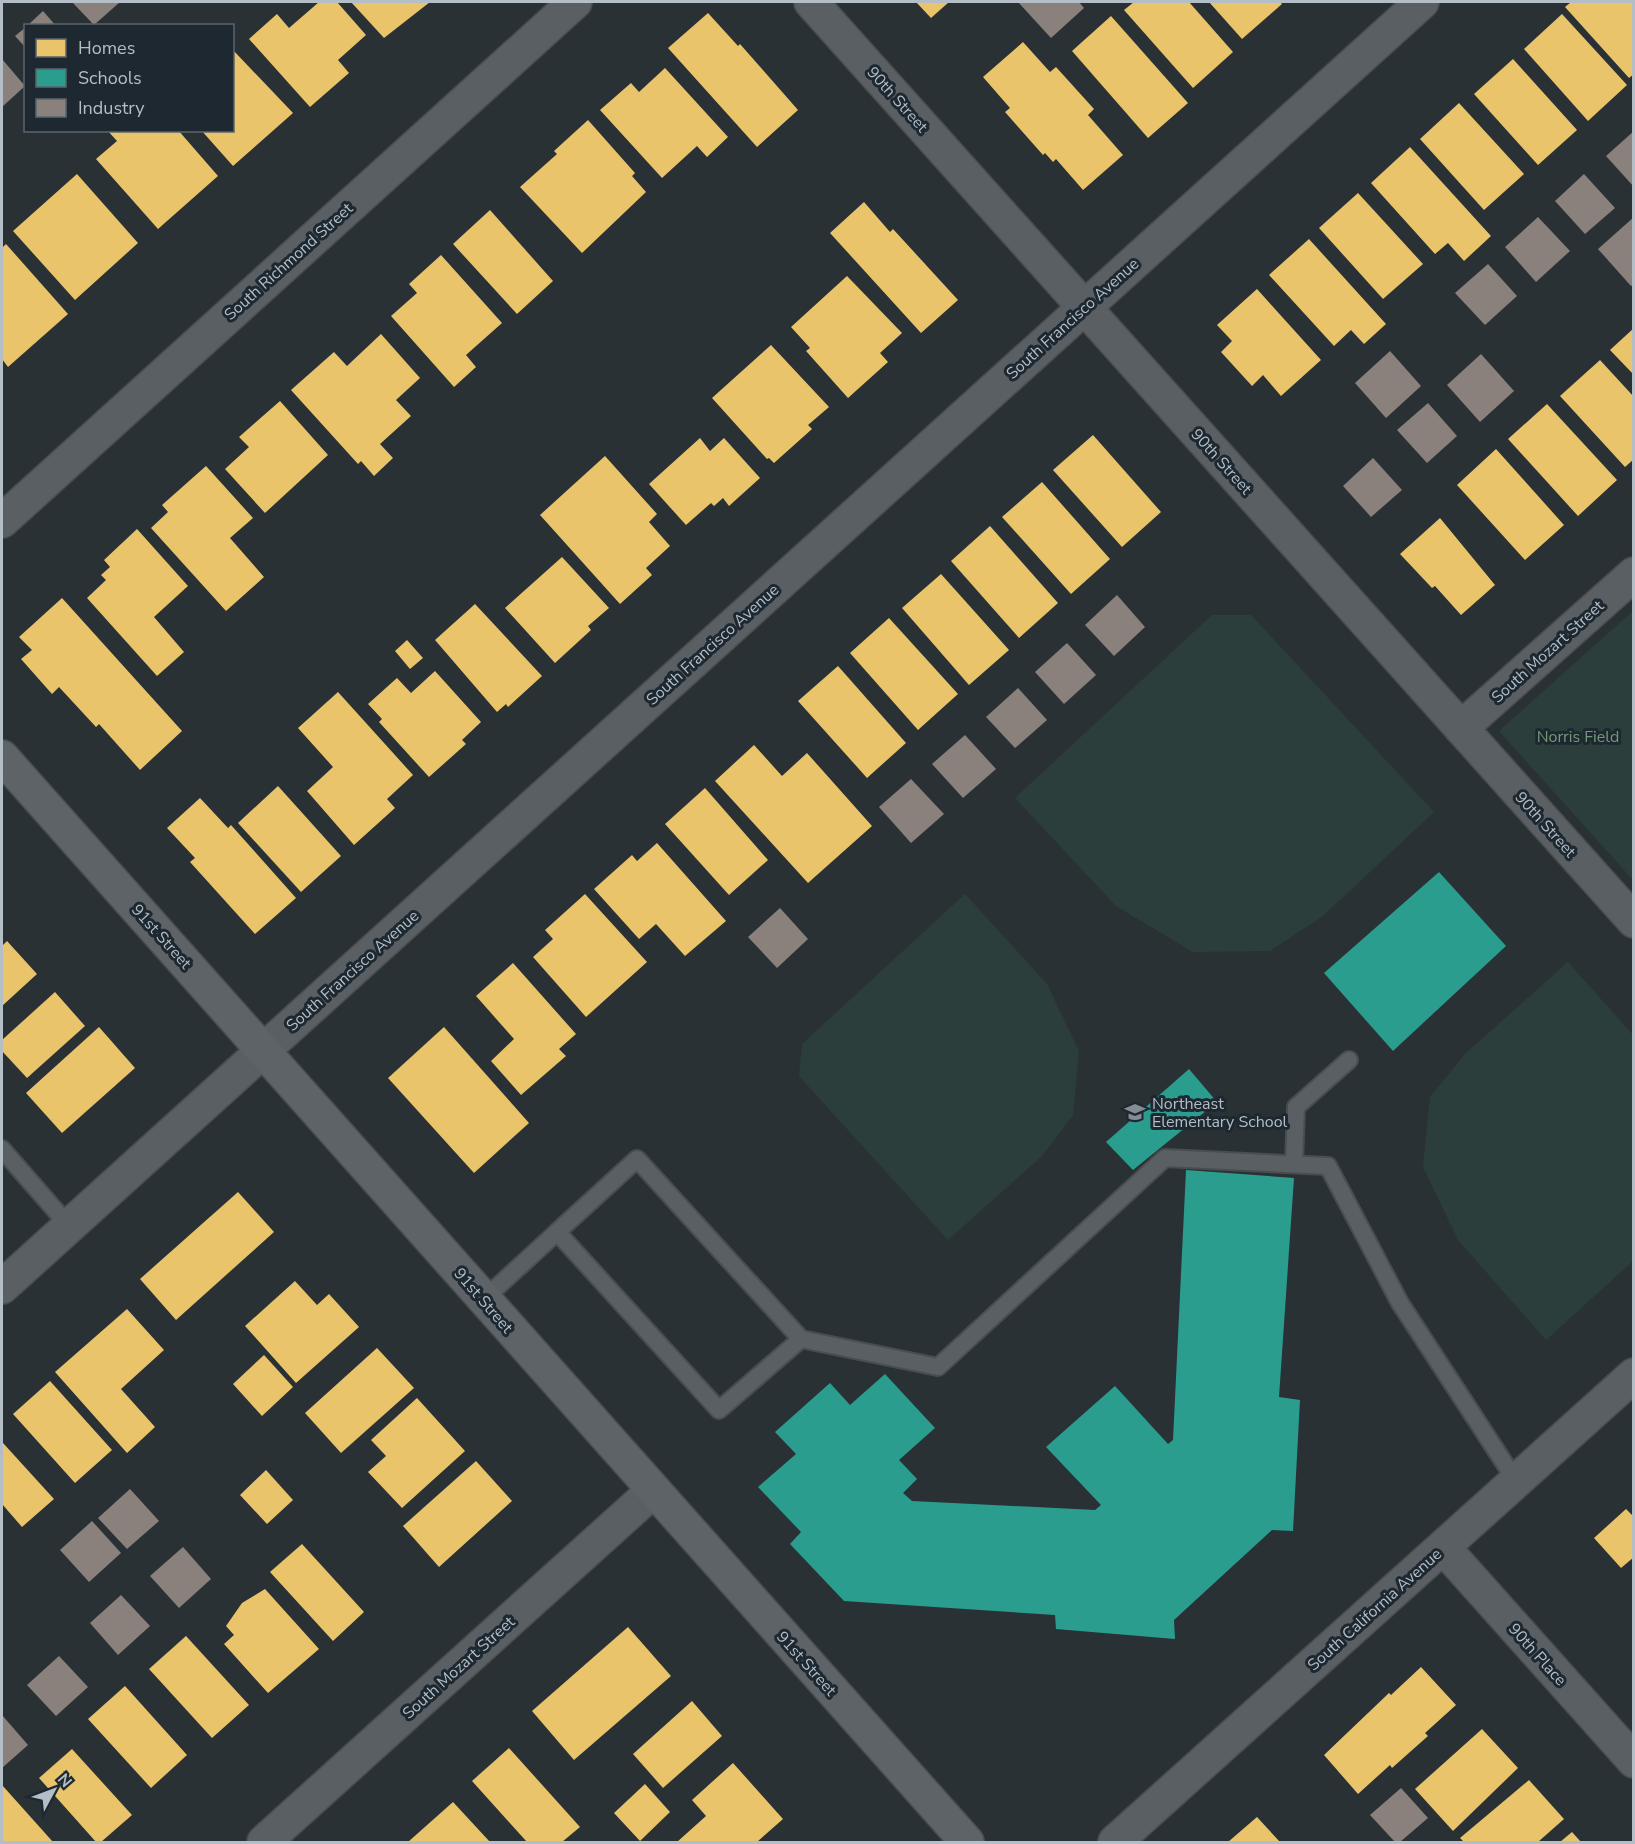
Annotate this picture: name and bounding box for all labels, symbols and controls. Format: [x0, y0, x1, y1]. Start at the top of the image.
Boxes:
legend [24, 24, 234, 132]
text: Homes [78, 36, 135, 60]
street label: 90th Street [862, 62, 933, 138]
text: Schools [78, 66, 142, 90]
text: Industry [78, 96, 145, 120]
street label: South Richmond Street [220, 198, 358, 326]
street label: South Francisco Avenue [1001, 253, 1144, 384]
street label: 90th Street [1186, 424, 1257, 500]
street label: South Francisco Avenue [641, 579, 784, 710]
street label: South Mozart Street [1487, 595, 1609, 708]
park label: Norris Field [1537, 726, 1619, 748]
street label: 90th Street [1510, 787, 1581, 863]
street label: 91st Street [126, 900, 197, 974]
street label: South Francisco Avenue [281, 905, 424, 1036]
place label: Northeast Elementary School [1152, 1093, 1288, 1133]
school or university icon: Northeast Elementary School [1123, 1100, 1147, 1124]
street label: 91st Street [449, 1263, 518, 1338]
street label: South California Avenue [1303, 1544, 1447, 1676]
street label: South Mozart Street [398, 1611, 520, 1724]
street label: 90th Place [1503, 1619, 1571, 1691]
street label: 91st Street [771, 1627, 842, 1701]
north arrow [24, 1760, 84, 1820]
text: N [52, 1769, 77, 1793]

